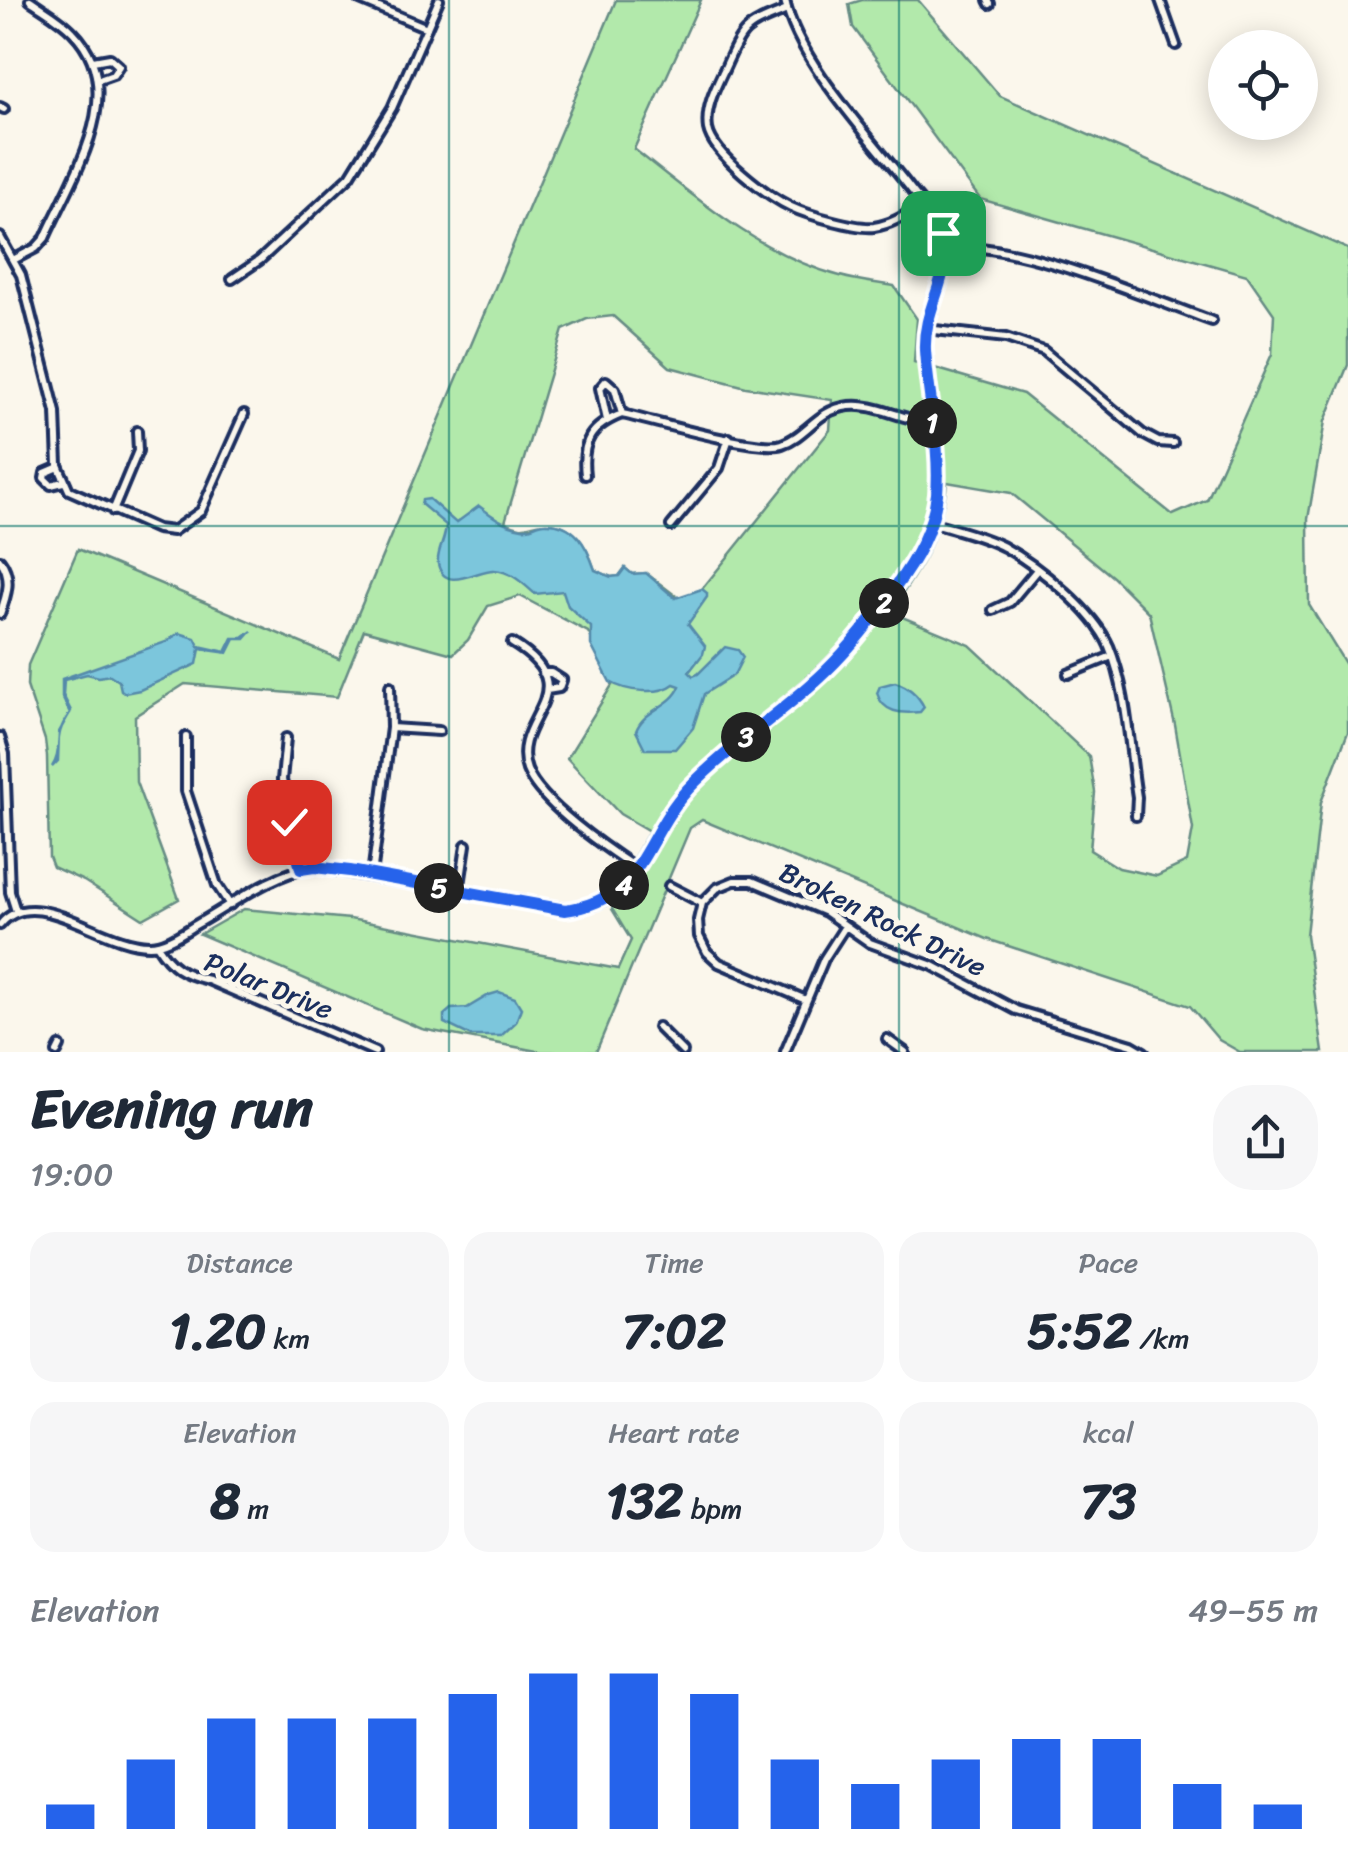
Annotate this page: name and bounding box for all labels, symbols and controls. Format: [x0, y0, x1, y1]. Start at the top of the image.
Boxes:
map controls [1208, 30, 1318, 140]
button: locate [1208, 30, 1318, 140]
pin [901, 191, 986, 276]
icon: arrive [916, 206, 971, 261]
pin: 1 [907, 398, 957, 448]
text: 1 [926, 398, 938, 447]
pin: 2 [859, 578, 909, 628]
text: 2 [876, 578, 892, 627]
pin: 3 [721, 712, 771, 762]
text: 3 [738, 712, 754, 761]
pin [247, 780, 332, 865]
icon: check [262, 795, 317, 850]
street label: Broken Rock Drive [771, 848, 995, 991]
pin: 4 [599, 860, 649, 910]
text: 4 [615, 860, 633, 909]
pin: 5 [414, 863, 464, 913]
text: 5 [430, 863, 448, 912]
street label: Polar Drive [197, 937, 341, 1034]
text: Evening run [30, 1060, 313, 1157]
button: share [1213, 1085, 1318, 1190]
text: 19:00 [30, 1146, 114, 1203]
text: Distance [187, 1238, 293, 1287]
text: Time [644, 1238, 704, 1287]
text: Pace [1079, 1238, 1138, 1287]
text: 1.20 [169, 1287, 266, 1376]
text: 7:02 [622, 1287, 726, 1376]
text: 5:52 [1027, 1287, 1132, 1376]
text: km [266, 1314, 310, 1363]
text: /km [1132, 1314, 1190, 1363]
text: Elevation [183, 1408, 296, 1457]
text: Heart rate [608, 1408, 740, 1457]
text: kcal [1083, 1408, 1134, 1457]
text: 8 [210, 1457, 240, 1546]
text: 132 [606, 1457, 683, 1546]
text: 73 [1080, 1457, 1136, 1546]
text: m [240, 1484, 269, 1533]
text: bpm [683, 1484, 742, 1533]
text: Elevation [30, 1582, 160, 1639]
text: 49–55 m [1188, 1582, 1318, 1639]

